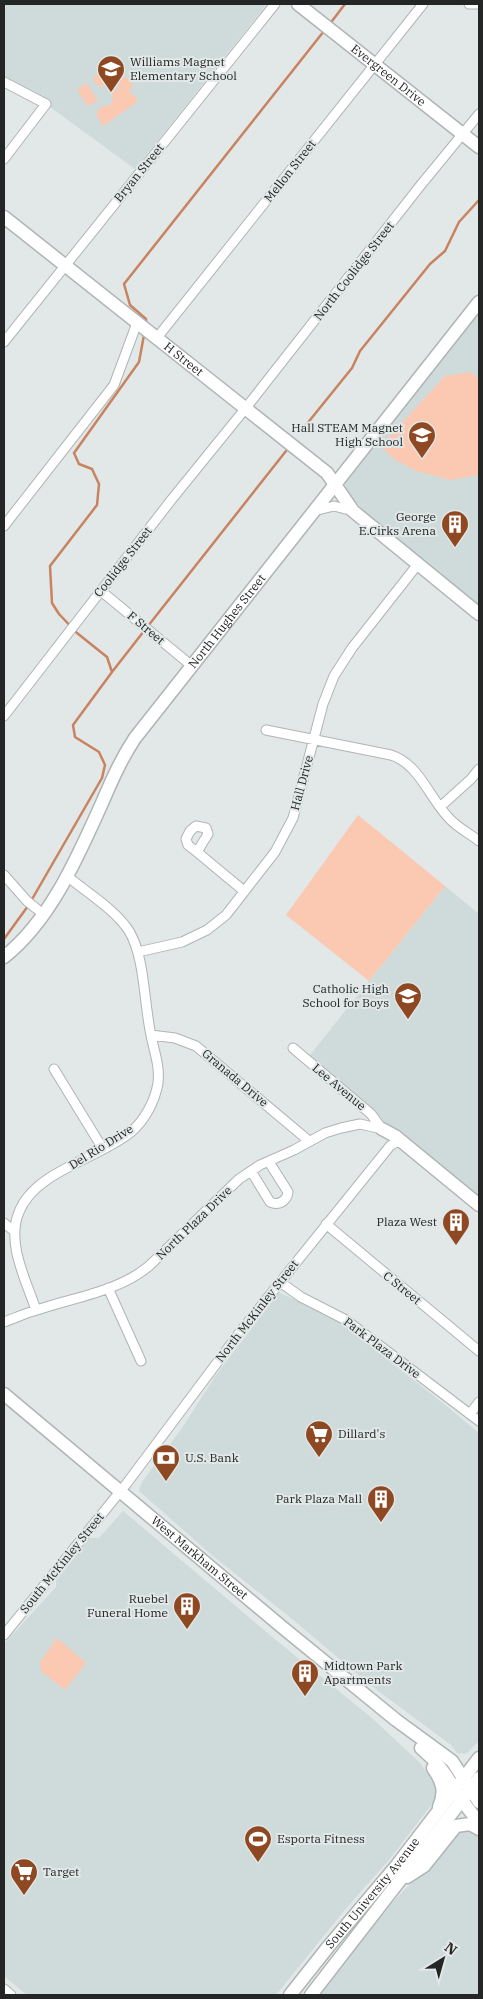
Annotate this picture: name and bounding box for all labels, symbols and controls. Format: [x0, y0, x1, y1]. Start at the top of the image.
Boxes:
street label: Evergreen Drive [348, 41, 429, 109]
school or university icon: Williams Magnet Elementary School [96, 54, 126, 93]
place label: Williams Magnet Elementary School [130, 54, 237, 83]
street label: Mellon Street [261, 137, 319, 205]
street label: Bryan Street [111, 140, 167, 205]
street label: North Coolidge Street [310, 218, 397, 323]
street label: H Street [161, 339, 206, 379]
place label: Hall STEAM Magnet High School [291, 420, 403, 449]
school or university icon: Hall STEAM Magnet High School [407, 420, 437, 459]
place label: George E.Cirks Arena [359, 509, 436, 538]
building icon: George E.Cirks Arena [440, 509, 470, 548]
street label: Coolidge Street [90, 523, 155, 600]
street label: North Hughes Street [185, 571, 268, 671]
street label: F Street [125, 608, 168, 648]
street label: Hall Drive [287, 754, 316, 812]
place label: Catholic High School for Boys [302, 981, 389, 1010]
school or university icon: Catholic High School for Boys [393, 981, 423, 1020]
street label: Granada Drive [199, 1046, 271, 1110]
street label: Lee Avenue [310, 1060, 369, 1113]
street label: Del Rio Drive [66, 1121, 136, 1172]
street label: North Plaza Drive [153, 1183, 235, 1263]
building icon: Plaza West [441, 1207, 471, 1246]
place label: Plaza West [376, 1214, 437, 1229]
street label: North McKinley Street [212, 1257, 301, 1365]
street label: C Street [380, 1268, 424, 1307]
street label: Park Plaza Drive [341, 1314, 424, 1381]
supermarket icon: Dillard's [304, 1419, 334, 1458]
place label: Dillard's [338, 1426, 386, 1441]
bank icon: U.S. Bank [151, 1443, 181, 1482]
place label: U.S. Bank [185, 1450, 239, 1465]
building icon: Park Plaza Mall [366, 1484, 396, 1523]
place label: Park Plaza Mall [276, 1491, 362, 1506]
street label: South McKinley Street [16, 1509, 107, 1616]
street label: West Markham Street [148, 1513, 251, 1602]
place label: Ruebel Funeral Home [87, 1591, 168, 1620]
building icon: Ruebel Funeral Home [172, 1591, 202, 1630]
building icon: Midtown Park Apartments [290, 1658, 320, 1697]
place label: Midtown Park Apartments [324, 1658, 402, 1687]
sports icon: Esporta Fitness [243, 1824, 273, 1863]
place label: Esporta Fitness [277, 1831, 365, 1846]
street label: South University Avenue [322, 1834, 422, 1951]
supermarket icon: Target [9, 1857, 39, 1896]
place label: Target [43, 1864, 79, 1879]
north arrow [418, 1934, 468, 1984]
text: N [441, 1938, 461, 1959]

